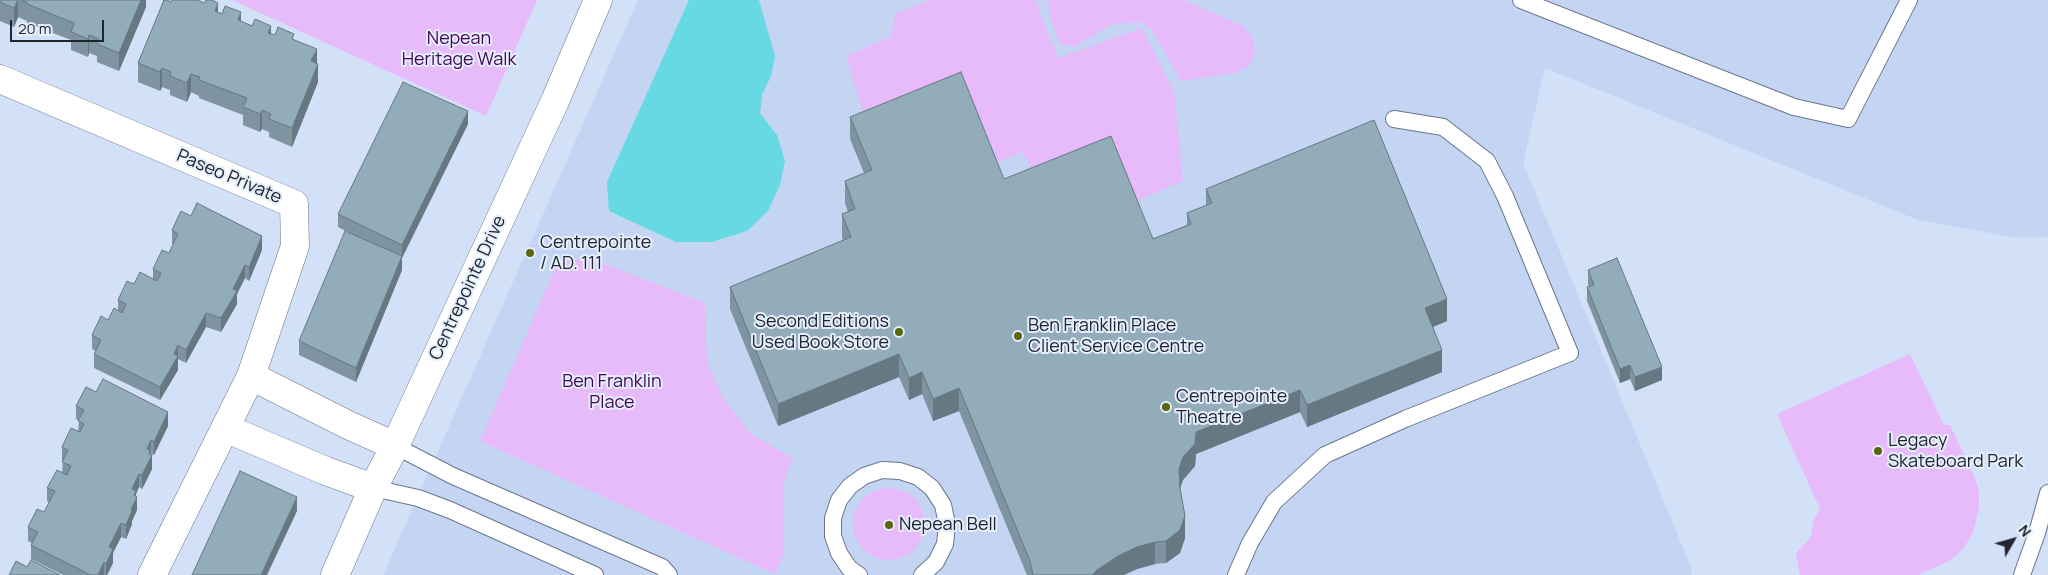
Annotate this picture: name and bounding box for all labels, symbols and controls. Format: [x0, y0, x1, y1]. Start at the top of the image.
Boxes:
scale bar [12, 10, 106, 42]
text: 20 m [18, 18, 51, 39]
park label: Nepean Heritage Walk [402, 28, 516, 70]
street label: Paseo Private [173, 145, 285, 209]
street label: Centrepointe Drive [425, 212, 511, 364]
place label: Centrepointe / AD. 111 [540, 232, 651, 274]
marker: Centrepointe / AD. 111 [524, 247, 536, 259]
place label: Second Editions Used Book Store [752, 311, 889, 354]
place label: Ben Franklin Place Client Service Centre [1028, 315, 1204, 358]
marker: Second Editions Used Book Store [893, 326, 905, 338]
marker: Ben Franklin Place Client Service Centre [1012, 330, 1024, 342]
park label: Ben Franklin Place [562, 371, 662, 414]
place label: Centrepointe Theatre [1176, 386, 1287, 428]
marker: Centrepointe Theatre [1160, 401, 1172, 413]
place label: Legacy Skateboard Park [1888, 430, 2023, 472]
marker: Legacy Skateboard Park [1872, 445, 1884, 457]
place label: Nepean Bell [899, 514, 997, 536]
north arrow [1988, 515, 2038, 565]
marker: Nepean Bell [883, 519, 895, 531]
text: N [2015, 521, 2036, 540]

